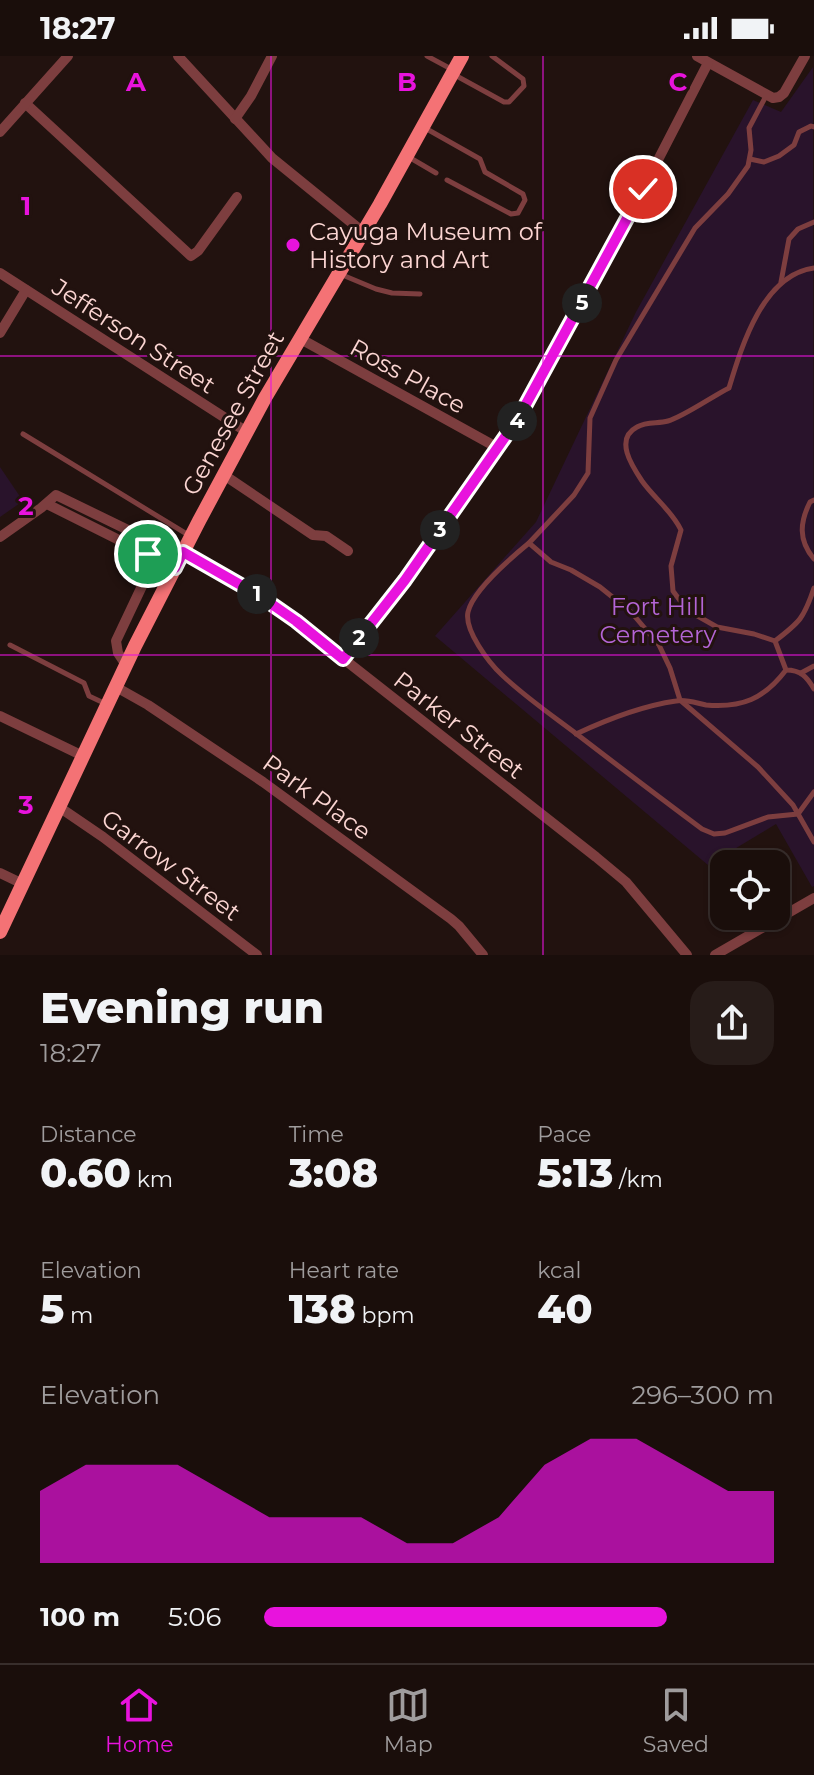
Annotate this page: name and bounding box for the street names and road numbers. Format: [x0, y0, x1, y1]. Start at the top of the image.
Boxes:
street label: Jefferson Street [46, 272, 221, 400]
street label: Genesee Street [176, 326, 290, 500]
street label: Ross Place [345, 332, 471, 420]
street label: Parker Street [388, 665, 530, 785]
street label: Park Place [257, 748, 377, 846]
street label: Garrow Street [96, 803, 246, 927]

